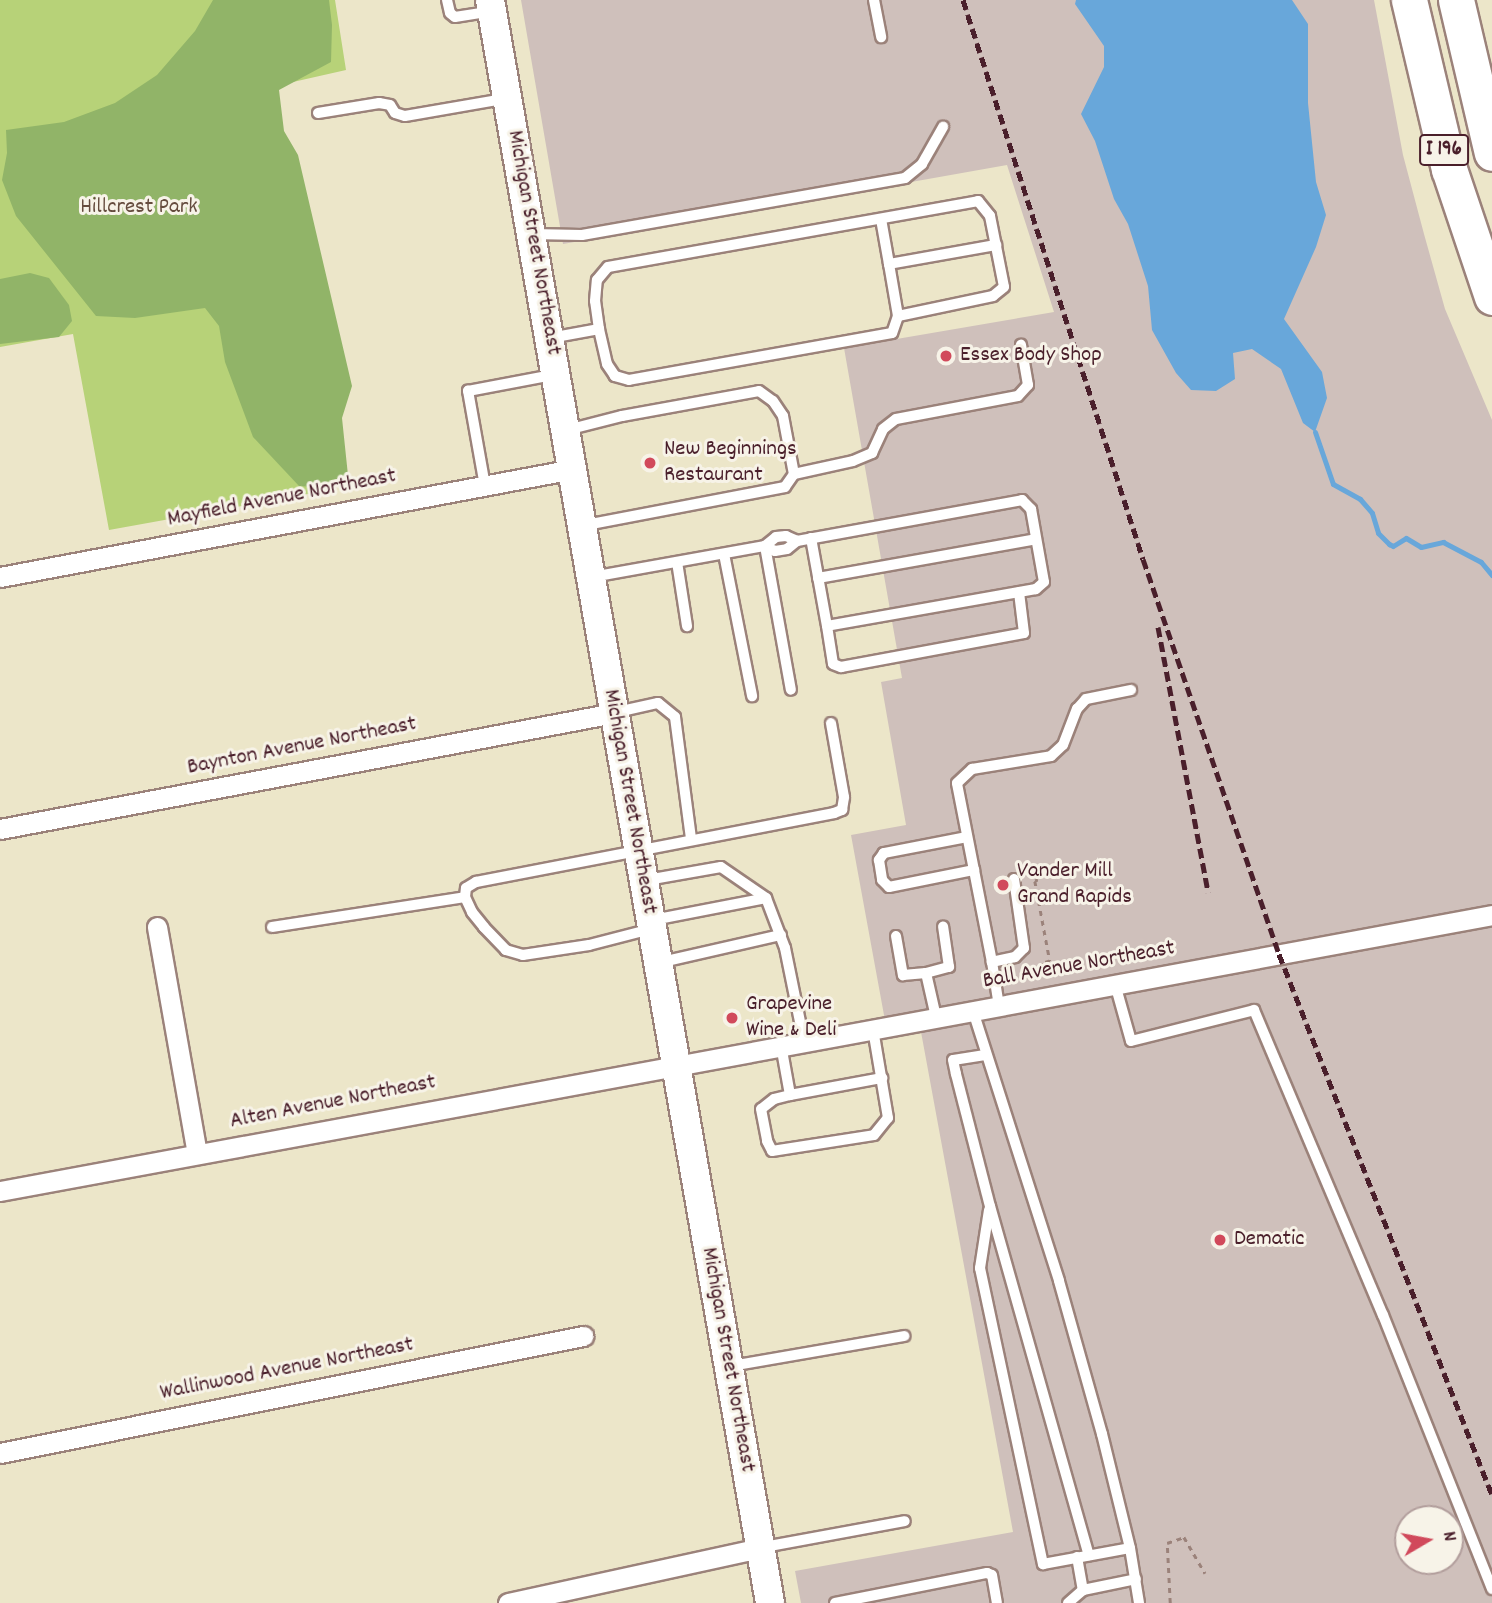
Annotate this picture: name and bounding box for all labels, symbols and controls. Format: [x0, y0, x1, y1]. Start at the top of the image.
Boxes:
street label: Michigan Street Northeast [500, 128, 566, 358]
road number: I 196 [1418, 132, 1470, 168]
park label: Hillcrest Park [80, 194, 198, 222]
place label: Essex Body Shop [960, 342, 1102, 370]
marker: Essex Body Shop [938, 348, 954, 364]
place label: New Beginnings Restaurant [664, 436, 797, 490]
marker: New Beginnings Restaurant [642, 455, 658, 471]
street label: Mayfield Avenue Northeast [165, 463, 399, 535]
street label: Michigan Street Northeast [596, 687, 662, 917]
street label: Baynton Avenue Northeast [185, 711, 419, 783]
place label: Vander Mill Grand Rapids [1017, 858, 1132, 912]
marker: Vander Mill Grand Rapids [995, 877, 1011, 893]
street label: Ball Avenue Northeast [981, 936, 1177, 996]
place label: Grapevine Wine & Deli [746, 991, 836, 1045]
marker: Grapevine Wine & Deli [724, 1010, 740, 1026]
street label: Alten Avenue Northeast [228, 1070, 438, 1136]
place label: Dematic [1234, 1226, 1305, 1254]
marker: Dematic [1212, 1232, 1228, 1248]
street label: Michigan Street Northeast [694, 1245, 760, 1475]
street label: Wallinwood Avenue Northeast [158, 1332, 416, 1408]
north arrow [1394, 1505, 1464, 1575]
text: N [1434, 1530, 1462, 1544]

